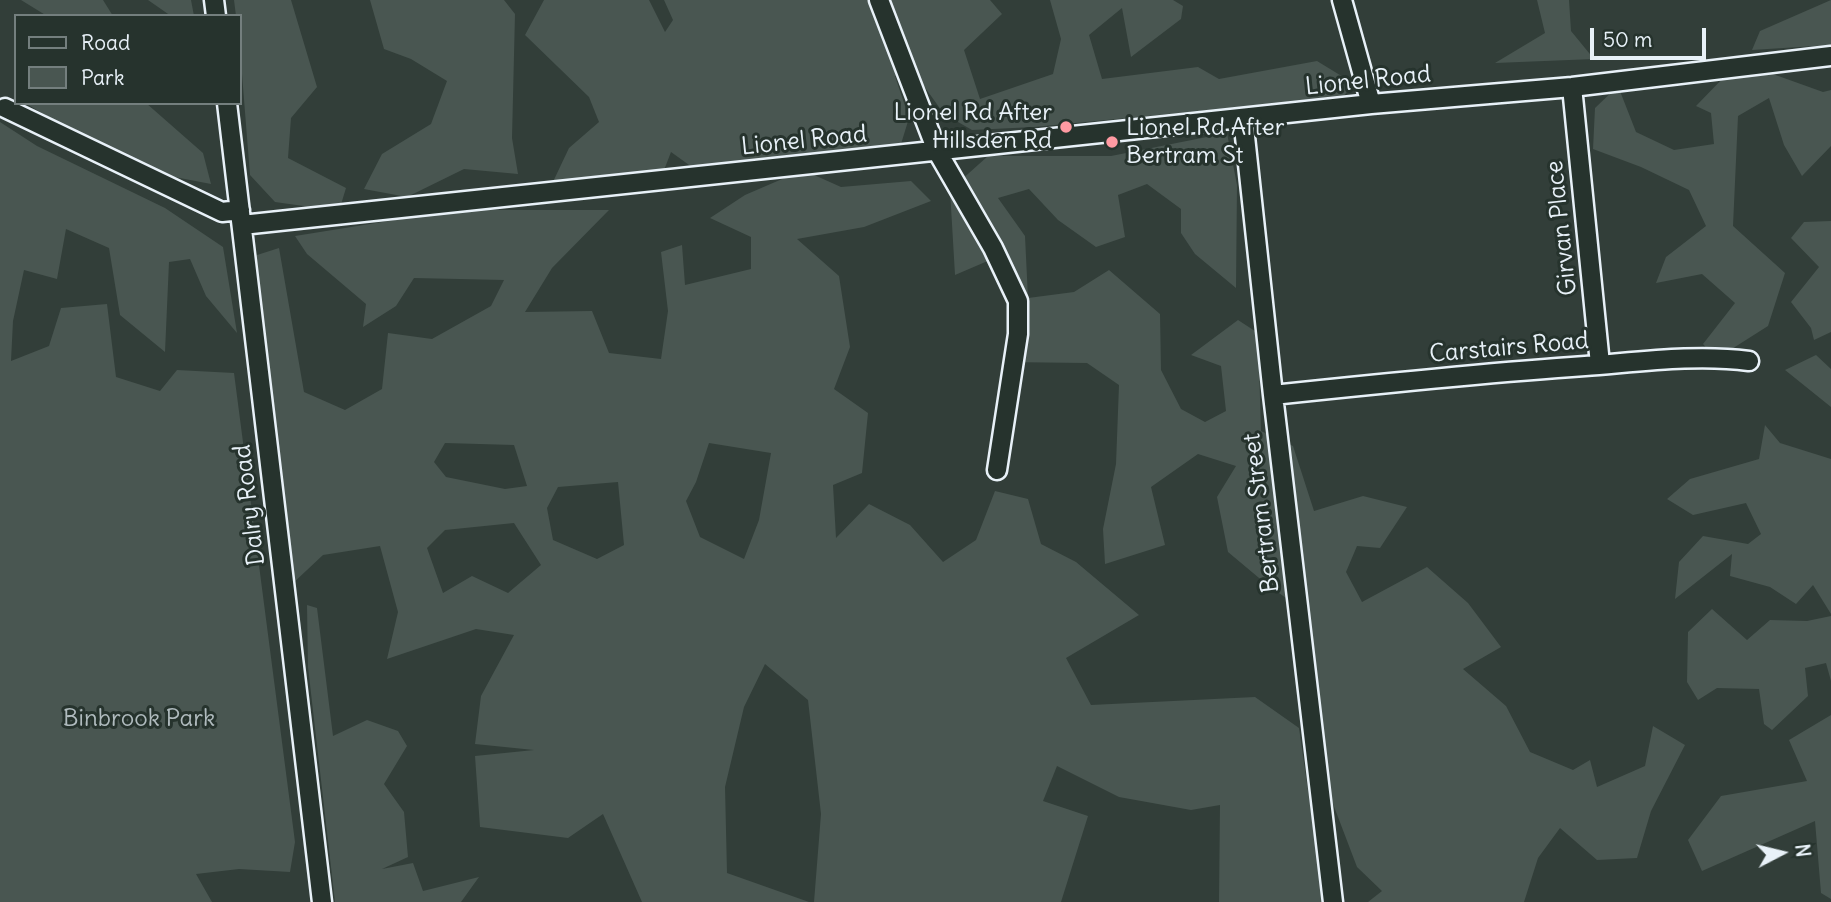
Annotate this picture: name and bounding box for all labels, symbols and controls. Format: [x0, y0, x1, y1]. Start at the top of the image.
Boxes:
legend [14, 14, 242, 105]
scale bar [1593, 14, 1708, 58]
text: 50 m [1603, 26, 1652, 53]
text: Road [81, 29, 130, 56]
street label: Lionel Road [1304, 60, 1432, 102]
text: Park [81, 64, 124, 91]
place label: Lionel Rd After Hillsden Rd [894, 99, 1052, 155]
place label: Lionel Rd After Bertram St [1126, 114, 1284, 170]
marker: Lionel Rd After Hillsden Rd [1058, 119, 1074, 135]
street label: Lionel Road [740, 120, 868, 162]
marker: Lionel Rd After Bertram St [1104, 134, 1120, 150]
street label: Girvan Place [1541, 159, 1583, 297]
street label: Carstairs Road [1428, 327, 1590, 369]
street label: Bertram Street [1238, 432, 1286, 594]
street label: Dalry Road [228, 443, 272, 567]
park label: Binbrook Park [63, 705, 215, 733]
north arrow [1747, 818, 1817, 888]
text: N [1790, 842, 1816, 858]

